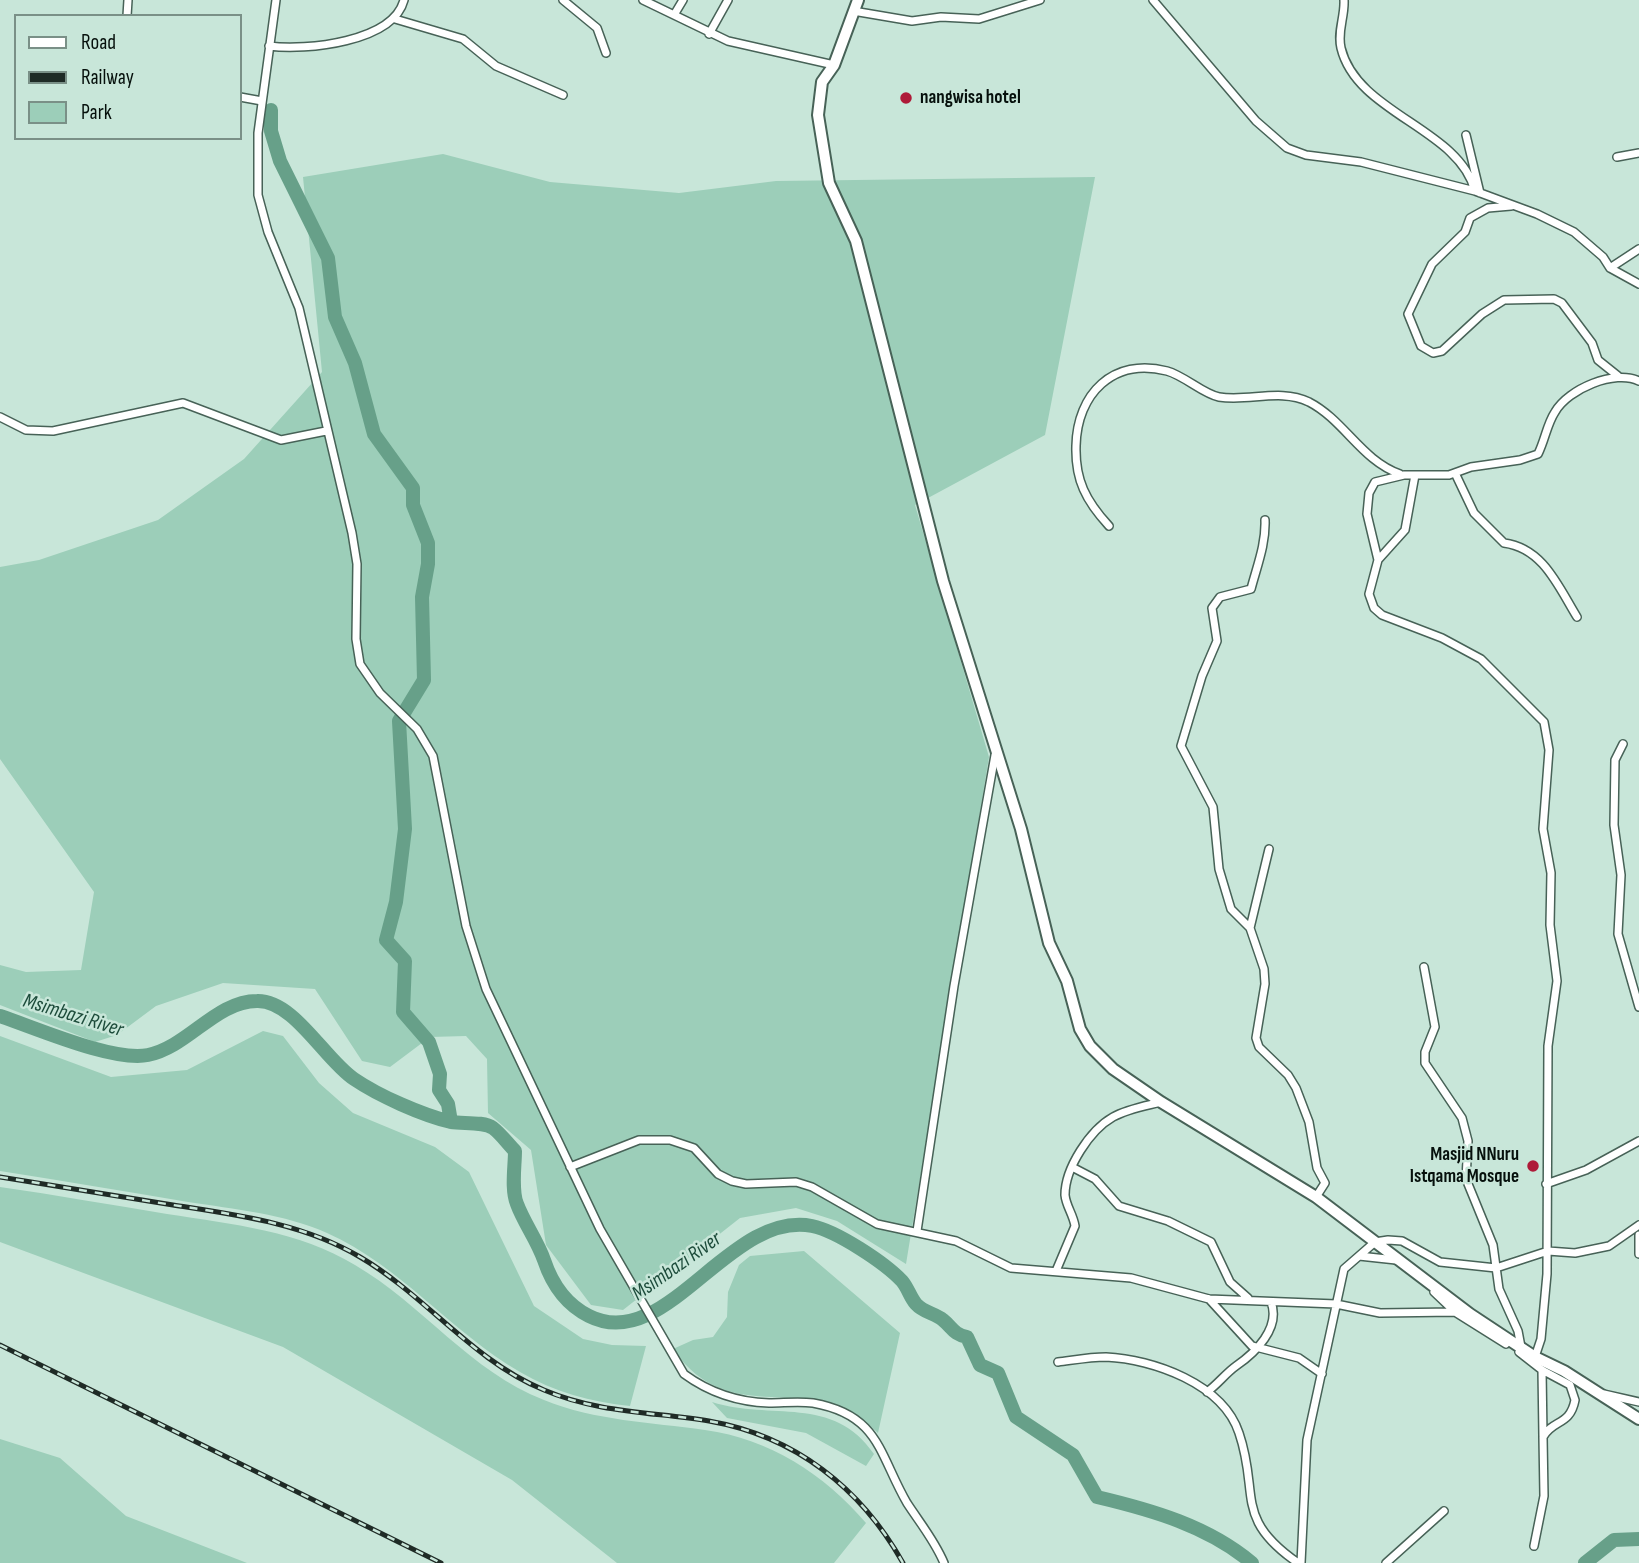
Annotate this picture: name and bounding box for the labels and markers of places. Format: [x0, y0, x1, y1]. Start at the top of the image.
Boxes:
place label: nangwisa hotel [920, 87, 1021, 109]
marker: nangwisa hotel [898, 90, 914, 106]
place label: Masjid NNuru Istqama Mosque [1410, 1144, 1519, 1188]
marker: Masjid NNuru Istqama Mosque [1525, 1158, 1541, 1174]

